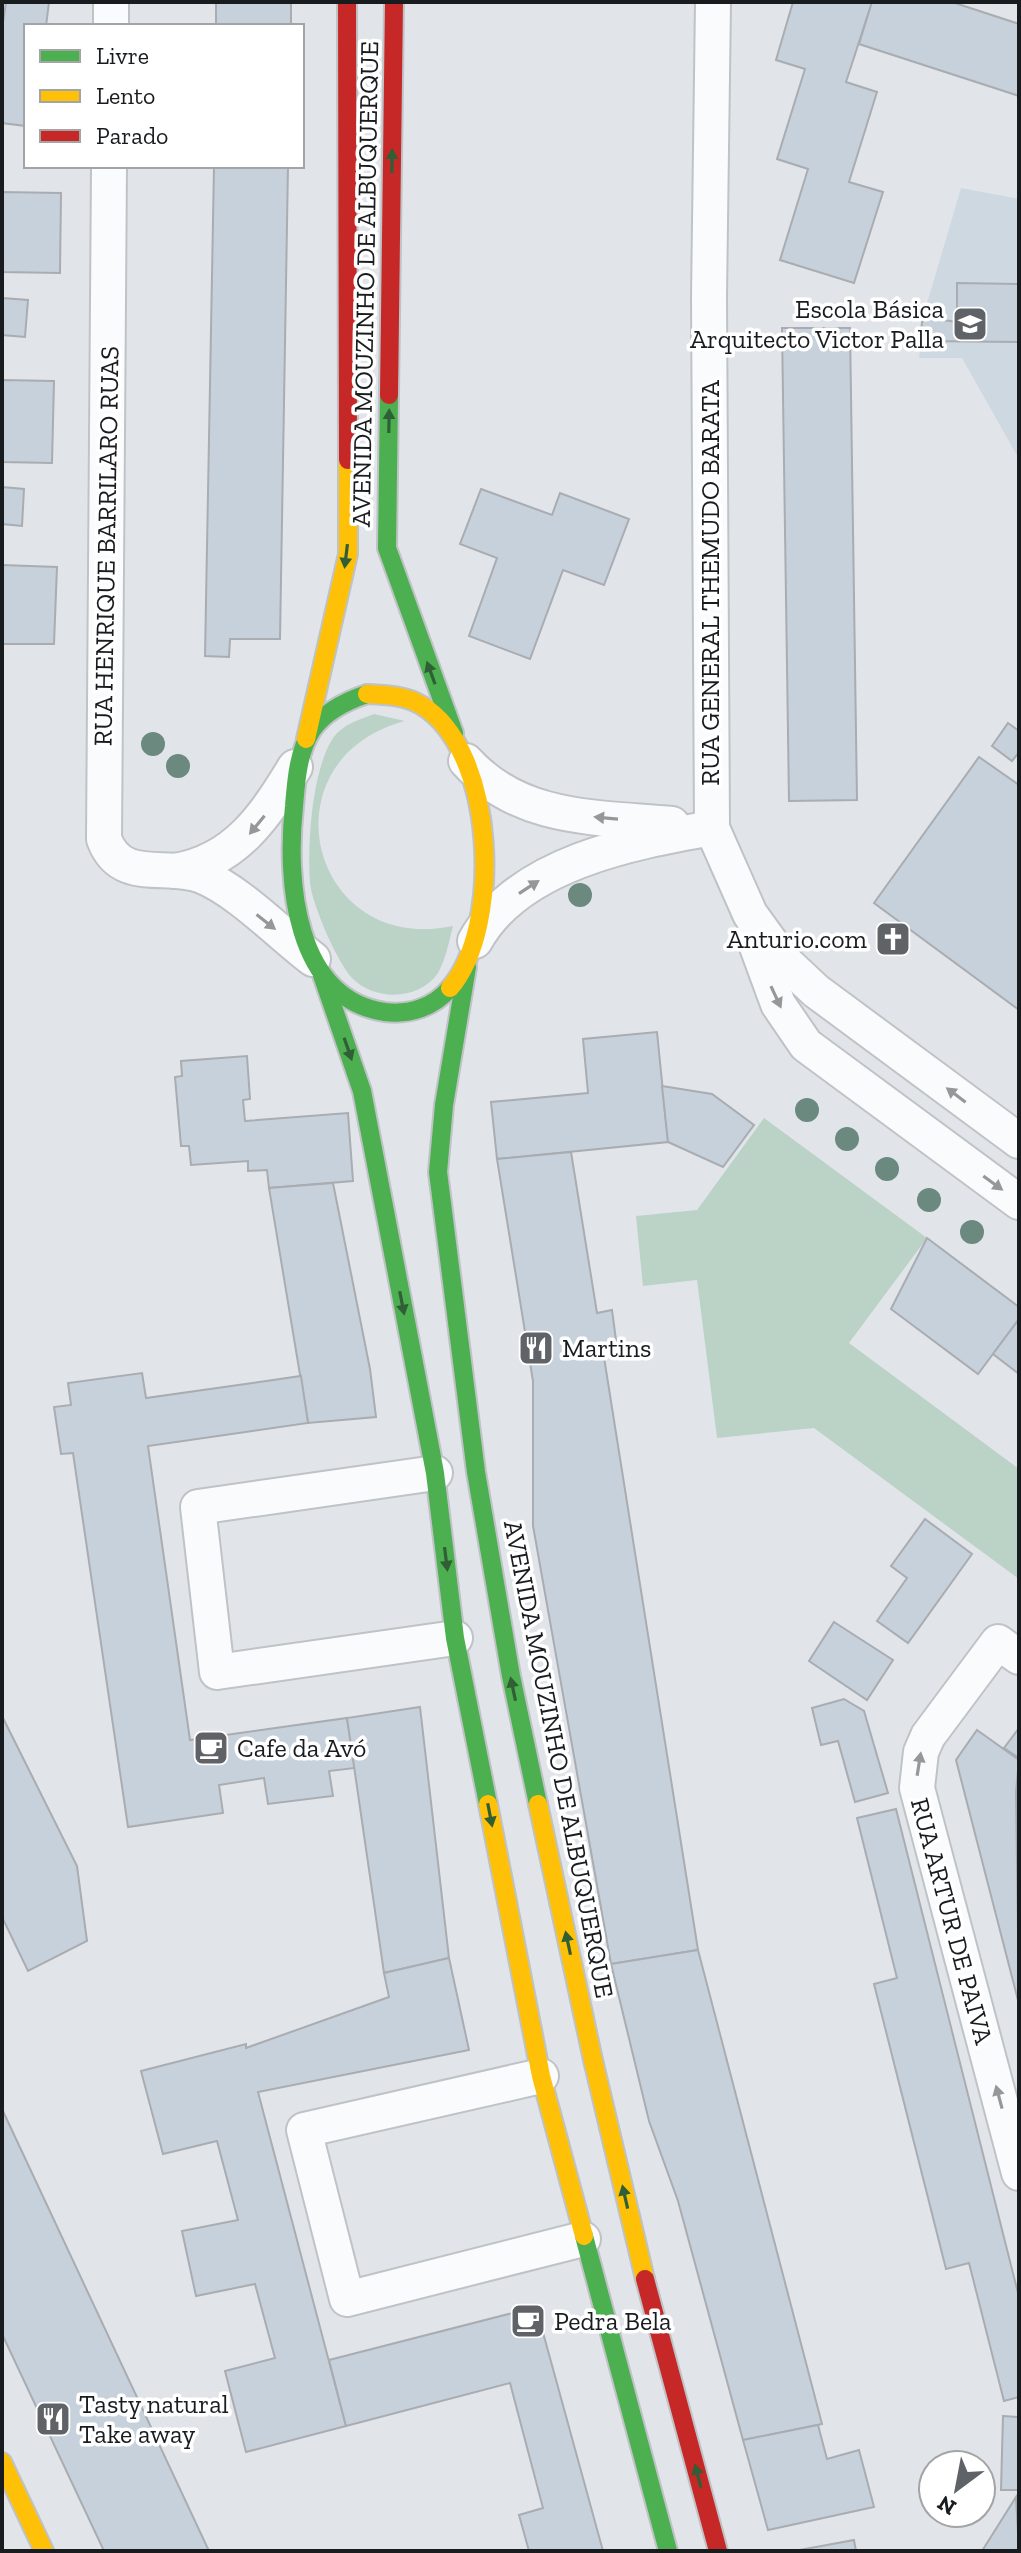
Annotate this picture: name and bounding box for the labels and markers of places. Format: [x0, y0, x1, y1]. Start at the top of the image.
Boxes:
place label: Escola Básica Arquitecto Victor Palla [690, 293, 944, 355]
school or university icon: Escola Básica Arquitecto Victor Palla [951, 305, 989, 343]
church icon: Anturio.com [874, 920, 912, 958]
place label: Anturio.com [727, 923, 868, 955]
restaurant icon: Martins [517, 1329, 555, 1367]
place label: Martins [562, 1332, 651, 1364]
cafe icon: Cafe da Avó [192, 1729, 230, 1767]
place label: Cafe da Avó [237, 1732, 366, 1764]
cafe icon: Pedra Bela [509, 2302, 547, 2340]
place label: Pedra Bela [554, 2305, 672, 2337]
place label: Tasty natural Take away [79, 2388, 229, 2450]
restaurant icon: Tasty natural Take away [34, 2400, 72, 2438]

